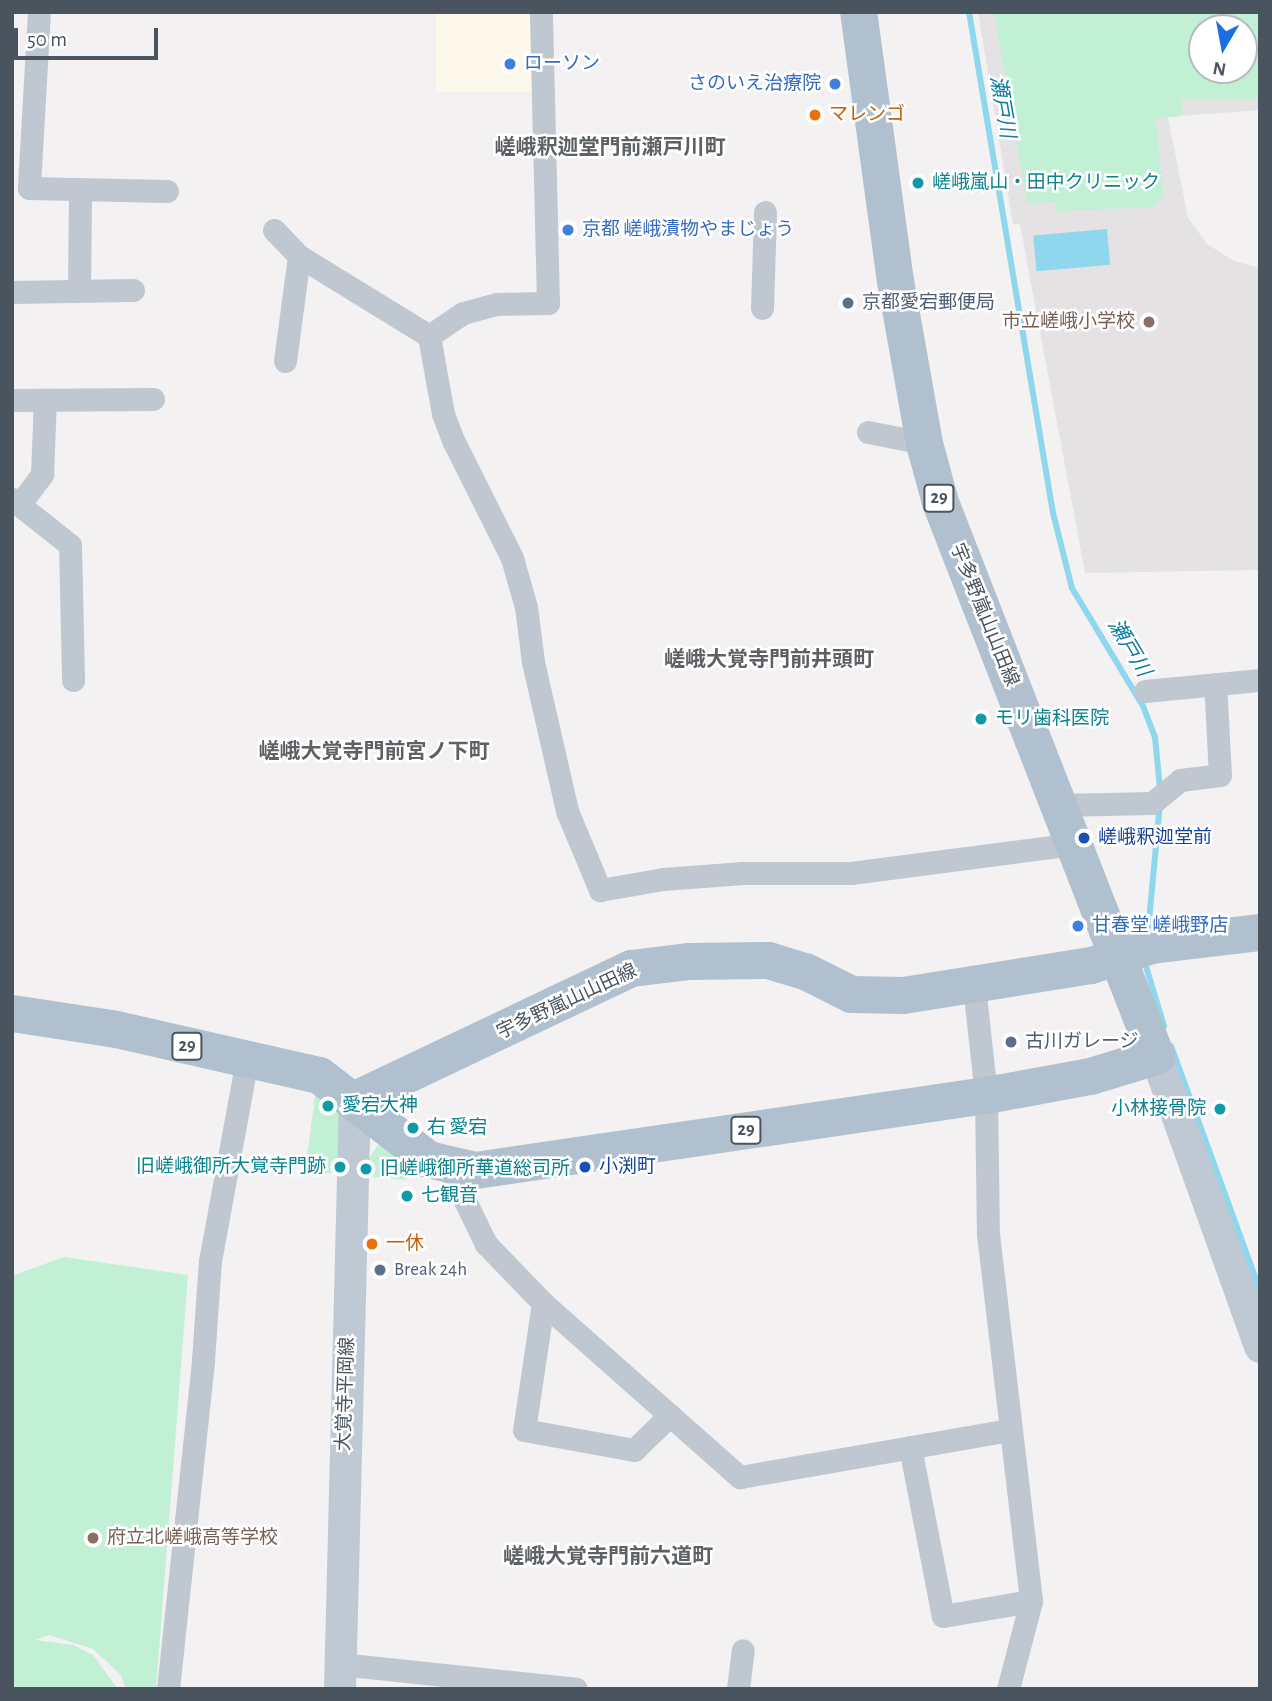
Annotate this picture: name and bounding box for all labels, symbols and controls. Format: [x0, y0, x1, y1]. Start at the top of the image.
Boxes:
scale bar [18, 14, 161, 58]
north arrow [1188, 14, 1258, 84]
text: 50 m [27, 29, 67, 50]
place label: ローソン [524, 53, 600, 75]
marker: ローソン [502, 56, 518, 72]
text: N [1211, 58, 1228, 79]
place label: さのいえ治療院 [688, 73, 821, 95]
water label: 瀬戸川 [984, 74, 1020, 140]
marker: さのいえ治療院 [827, 76, 843, 92]
place label: マレンゴ [829, 104, 905, 126]
marker: マレンゴ [807, 107, 823, 123]
district label: 嵯峨釈迦堂門前瀬戸川町 [495, 135, 725, 161]
place label: 嵯峨嵐山・田中クリニック [932, 172, 1160, 194]
marker: 嵯峨嵐山・田中クリニック [910, 175, 926, 191]
place label: 京都 嵯峨漬物やまじょう [582, 219, 794, 241]
marker: 京都 嵯峨漬物やまじょう [560, 222, 576, 238]
place label: 京都愛宕郵便局 [862, 292, 995, 314]
marker: 京都愛宕郵便局 [840, 295, 856, 311]
place label: 市立嵯峨小学校 [1002, 311, 1135, 333]
marker: 市立嵯峨小学校 [1141, 314, 1157, 330]
road number: 29 [923, 484, 955, 512]
street label: 宇多野嵐山山田線 [945, 540, 1023, 690]
water label: 瀬戸川 [1102, 615, 1156, 681]
district label: 嵯峨大覚寺門前井頭町 [664, 647, 874, 673]
place label: モリ歯科医院 [995, 708, 1109, 730]
marker: モリ歯科医院 [973, 711, 989, 727]
district label: 嵯峨大覚寺門前宮ノ下町 [259, 739, 489, 765]
place label: 嵯峨釈迦堂前 [1098, 827, 1212, 849]
marker: 嵯峨釈迦堂前 [1076, 830, 1092, 846]
place label: 甘春堂 嵯峨野店 [1092, 915, 1228, 937]
marker: 甘春堂 嵯峨野店 [1070, 918, 1086, 934]
street label: 宇多野嵐山山田線 [493, 960, 641, 1044]
road number: 29 [171, 1031, 203, 1060]
place label: 古川ガレージ [1025, 1031, 1139, 1053]
marker: 古川ガレージ [1003, 1034, 1019, 1050]
place label: 愛宕大神 [342, 1095, 418, 1117]
marker: 愛宕大神 [320, 1098, 336, 1114]
place label: 小林接骨院 [1111, 1098, 1206, 1120]
marker: 小林接骨院 [1212, 1101, 1228, 1117]
road number: 29 [730, 1115, 762, 1144]
place label: 右 愛宕 [427, 1117, 487, 1139]
marker: 右 愛宕 [405, 1120, 421, 1136]
place label: 旧嵯峨御所大覚寺門跡 [136, 1156, 326, 1178]
place label: 小渕町 [599, 1156, 656, 1178]
place label: 旧嵯峨御所華道総司所 [380, 1158, 570, 1180]
marker: 旧嵯峨御所大覚寺門跡 [332, 1159, 348, 1175]
marker: 小渕町 [577, 1159, 593, 1175]
marker: 旧嵯峨御所華道総司所 [358, 1161, 374, 1177]
place label: 七観音 [421, 1185, 478, 1207]
marker: 七観音 [399, 1188, 415, 1204]
place label: 一休 [386, 1233, 424, 1255]
marker: 一休 [364, 1236, 380, 1252]
place label: Break 24h [394, 1259, 467, 1281]
marker: Break 24h [372, 1262, 388, 1278]
street label: 大覚寺平岡線 [333, 1337, 359, 1451]
place label: 府立北嵯峨高等学校 [107, 1527, 278, 1549]
marker: 府立北嵯峨高等学校 [85, 1530, 101, 1546]
district label: 嵯峨大覚寺門前六道町 [503, 1544, 713, 1570]

